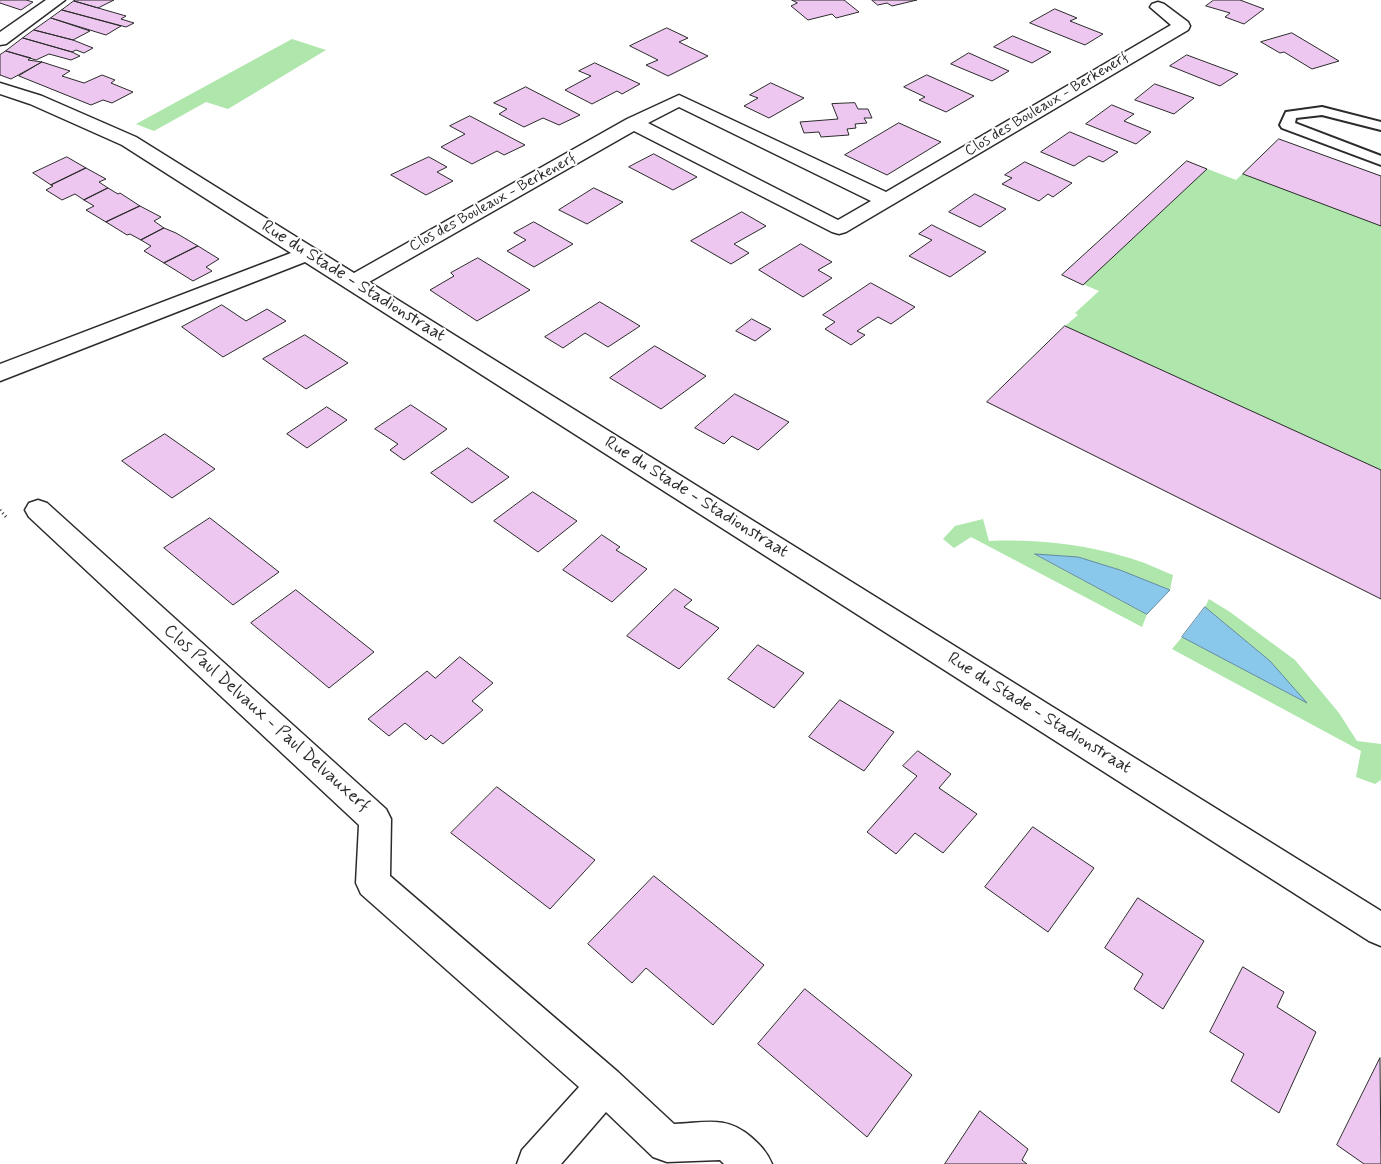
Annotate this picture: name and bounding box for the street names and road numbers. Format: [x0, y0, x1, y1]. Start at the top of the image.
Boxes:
street label: Clos des Bouleaux - Berkenerf [962, 49, 1132, 161]
street label: Clos des Bouleaux - Berkenerf [407, 150, 579, 256]
street label: Rue du Stade - Stadionstraat [257, 216, 449, 348]
street label: Rue du Stade - Stadionstraat [600, 432, 792, 564]
street label: Clos Paul Delvaux - Paul Delvauxerf [158, 621, 374, 817]
street label: Rue du Stade - Stadionstraat [943, 648, 1135, 780]

